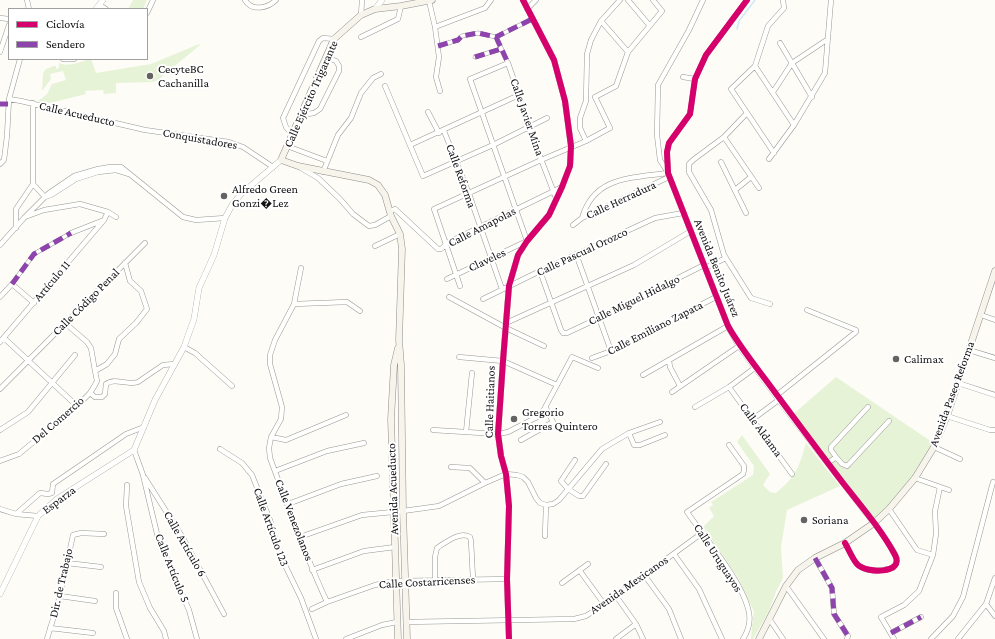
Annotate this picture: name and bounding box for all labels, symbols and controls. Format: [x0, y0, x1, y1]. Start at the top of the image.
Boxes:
legend [8, 8, 148, 60]
text: Ciclovía [46, 17, 84, 31]
text: Sendero [46, 37, 85, 51]
street label: Calle Ejército Trigarante [281, 38, 341, 150]
place label: CecyteBC Cachanilla [158, 62, 209, 90]
marker: CecyteBC Cachanilla [145, 71, 155, 81]
street label: Calle Javier Mina [507, 76, 547, 158]
street label: Calle Acueducto [38, 98, 116, 130]
street label: Conquistadores [162, 125, 238, 153]
street label: Calle Reforma [443, 142, 479, 210]
street label: Calle Herradura [584, 177, 658, 223]
place label: Alfredo Green Gonzi�Lez [232, 182, 298, 210]
marker: Alfredo Green Gonzi�Lez [219, 191, 229, 201]
street label: Calle Amapolas [446, 204, 518, 250]
street label: Avenida Benito Juárez [691, 217, 743, 319]
street label: Calle Pascual Orozco [534, 225, 630, 279]
street label: Claveles [466, 245, 508, 275]
street label: Artículo 11 [31, 258, 73, 304]
street label: Calle Código Penal [49, 265, 123, 339]
street label: Calle Miguel Hidalgo [586, 272, 682, 328]
street label: Calle Emiliano Zapata [605, 298, 705, 358]
street label: Avenida Paseo Reforma [926, 339, 978, 449]
place label: Calimax [904, 352, 944, 366]
marker: Calimax [891, 354, 901, 364]
street label: Calle Haitianos [482, 365, 498, 439]
street label: Del Comercio [29, 393, 87, 447]
street label: Calle Aldama [737, 400, 785, 460]
place label: Gregorio Torres Quintero [522, 405, 598, 433]
marker: Gregorio Torres Quintero [509, 414, 519, 424]
street label: Avenida Acueducto [384, 443, 402, 535]
street label: Calle Venezolanos [272, 477, 316, 563]
street label: Esparza [40, 483, 78, 517]
street label: Calle Artículo 123 [250, 486, 292, 568]
street label: Calle Artículo 6 [160, 509, 210, 579]
place label: Soriana [812, 513, 849, 527]
marker: Soriana [799, 515, 809, 525]
street label: Calle Uruguayos [691, 521, 745, 595]
street label: Calle Artículo 5 [152, 531, 192, 605]
street label: Dir. de Trabajo [46, 547, 76, 619]
street label: Avenida Mexicanos [587, 553, 671, 617]
street label: Calle Costarricenses [378, 572, 476, 592]

